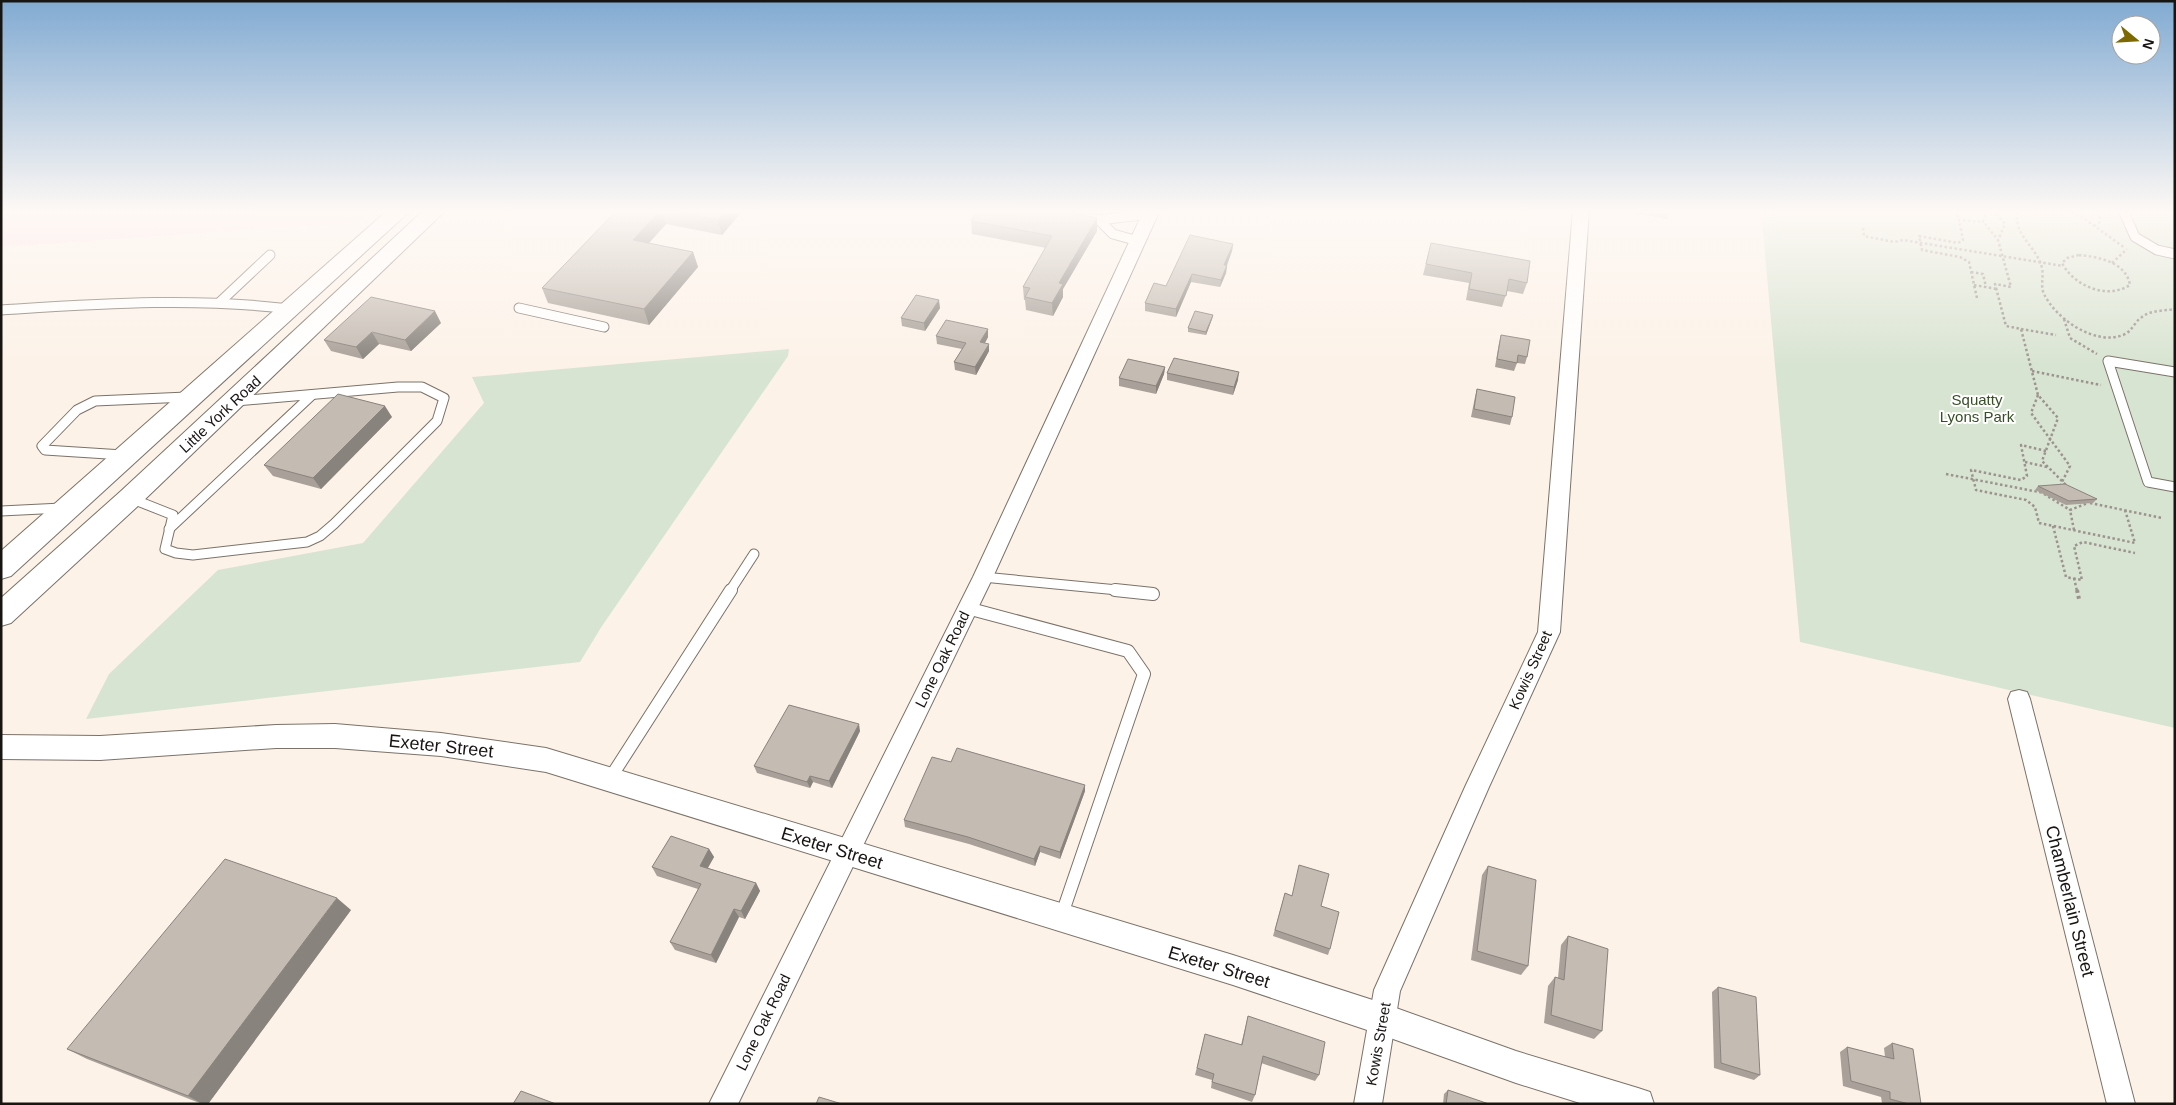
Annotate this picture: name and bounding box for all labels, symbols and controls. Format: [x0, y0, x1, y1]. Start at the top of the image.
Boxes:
north arrow [2111, 15, 2161, 65]
text: N [2139, 37, 2158, 51]
street label: Little York Road [176, 372, 264, 456]
park label: Squatty Lyons Park [1940, 391, 2015, 425]
street label: Lone Oak Road [911, 608, 973, 710]
street label: Kowis Street [1505, 627, 1555, 712]
street label: Exeter Street [388, 731, 494, 761]
street label: Exeter Street [779, 823, 885, 873]
street label: Chamberlain Street [2042, 823, 2098, 979]
street label: Exeter Street [1166, 942, 1272, 992]
street label: Lone Oak Road [732, 971, 794, 1073]
street label: Kowis Street [1362, 1000, 1394, 1087]

